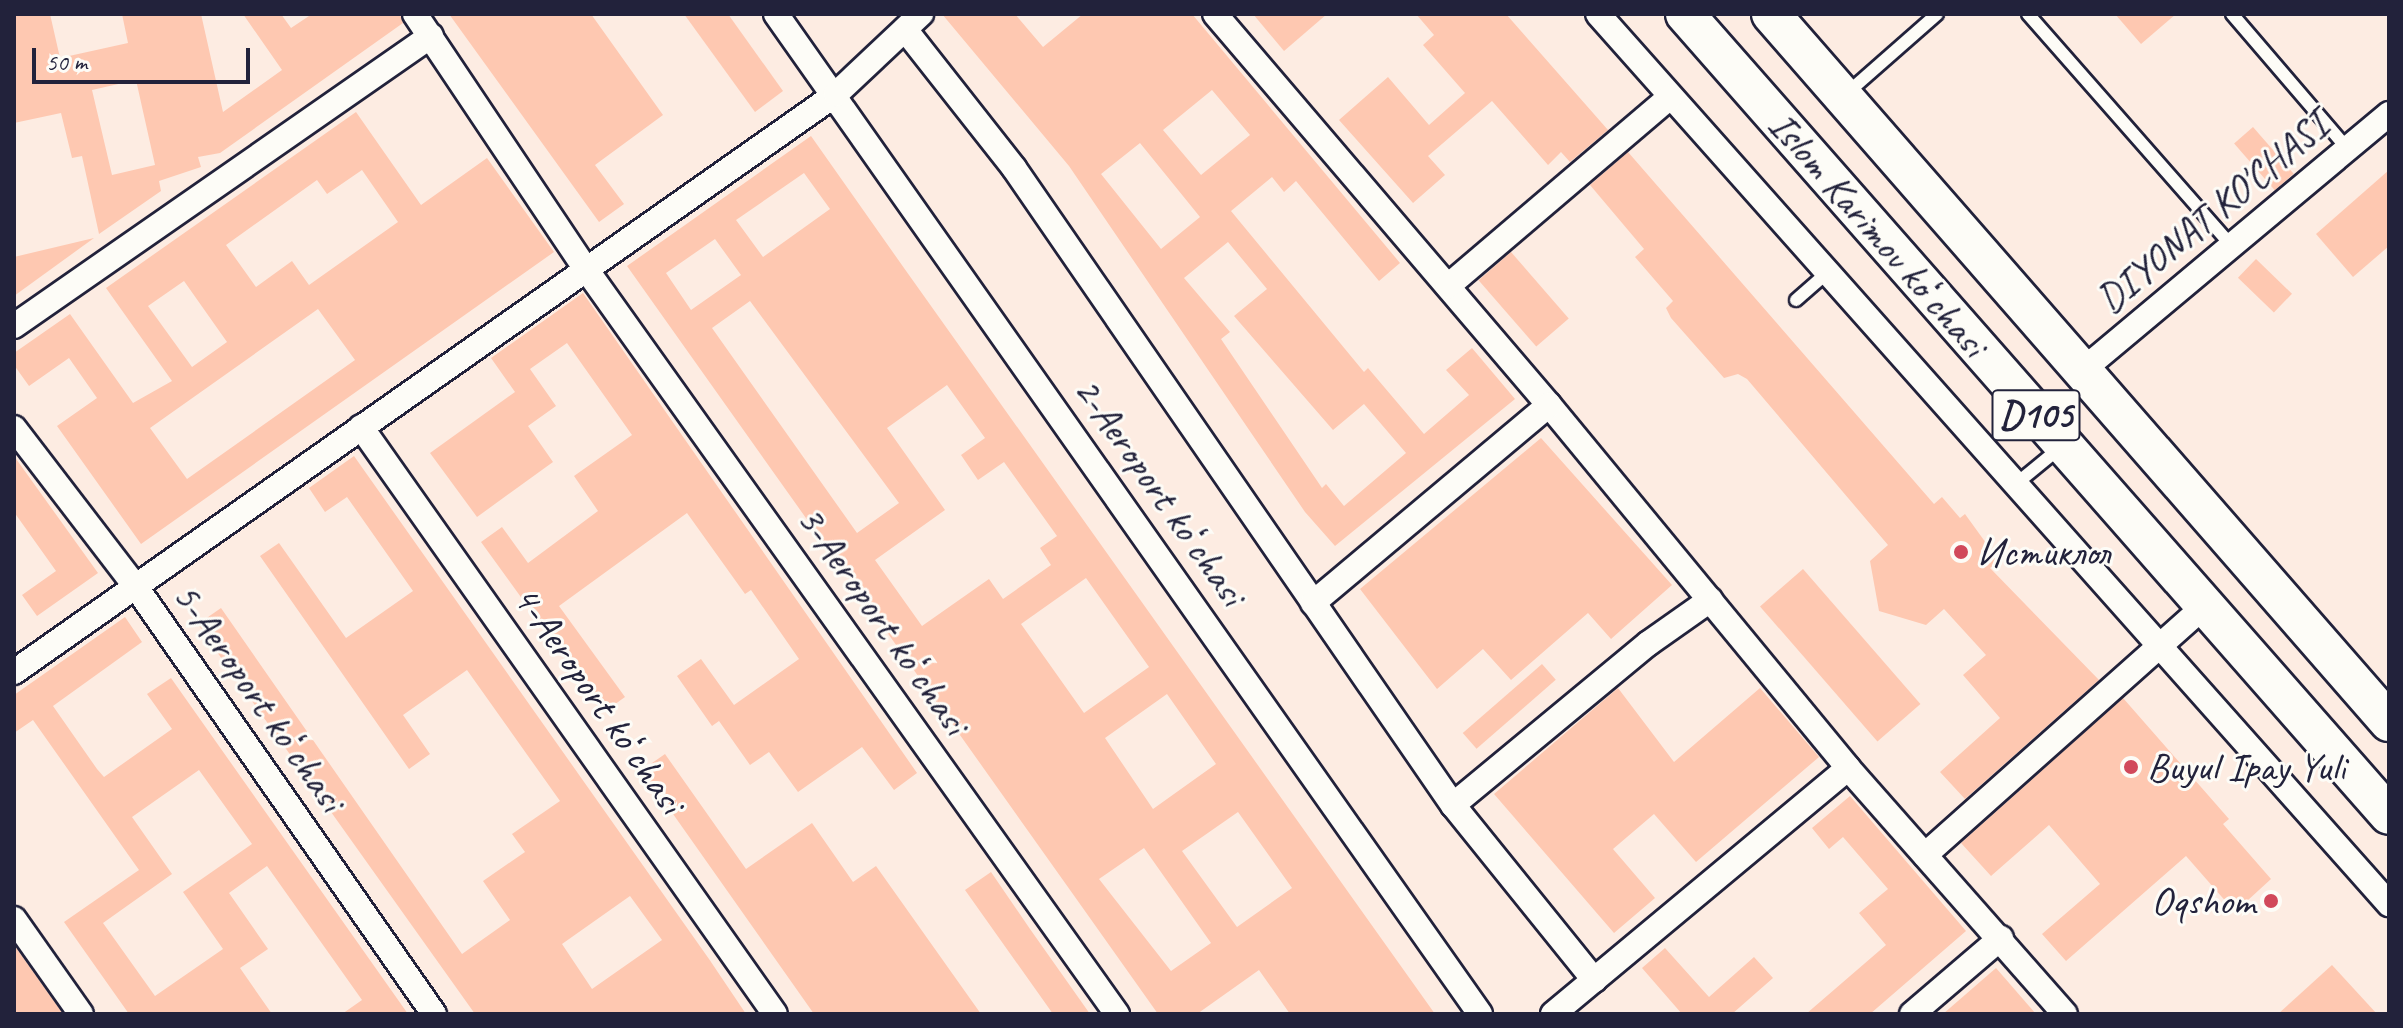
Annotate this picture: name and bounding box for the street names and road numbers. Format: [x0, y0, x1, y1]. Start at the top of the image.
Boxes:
street label: Islom Karimov koʻchasi [1758, 101, 1998, 367]
street label: DIYONAT KO'CHASI [2086, 101, 2338, 323]
street label: 2-Aeroport koʻchasi [1063, 367, 1257, 615]
road number: D105 [1990, 381, 2082, 449]
street label: 3-Aeroport koʻchasi [786, 496, 980, 744]
street label: 5-Aeroport koʻchasi [162, 573, 356, 821]
street label: 4-Aeroport koʻchasi [502, 575, 696, 823]

